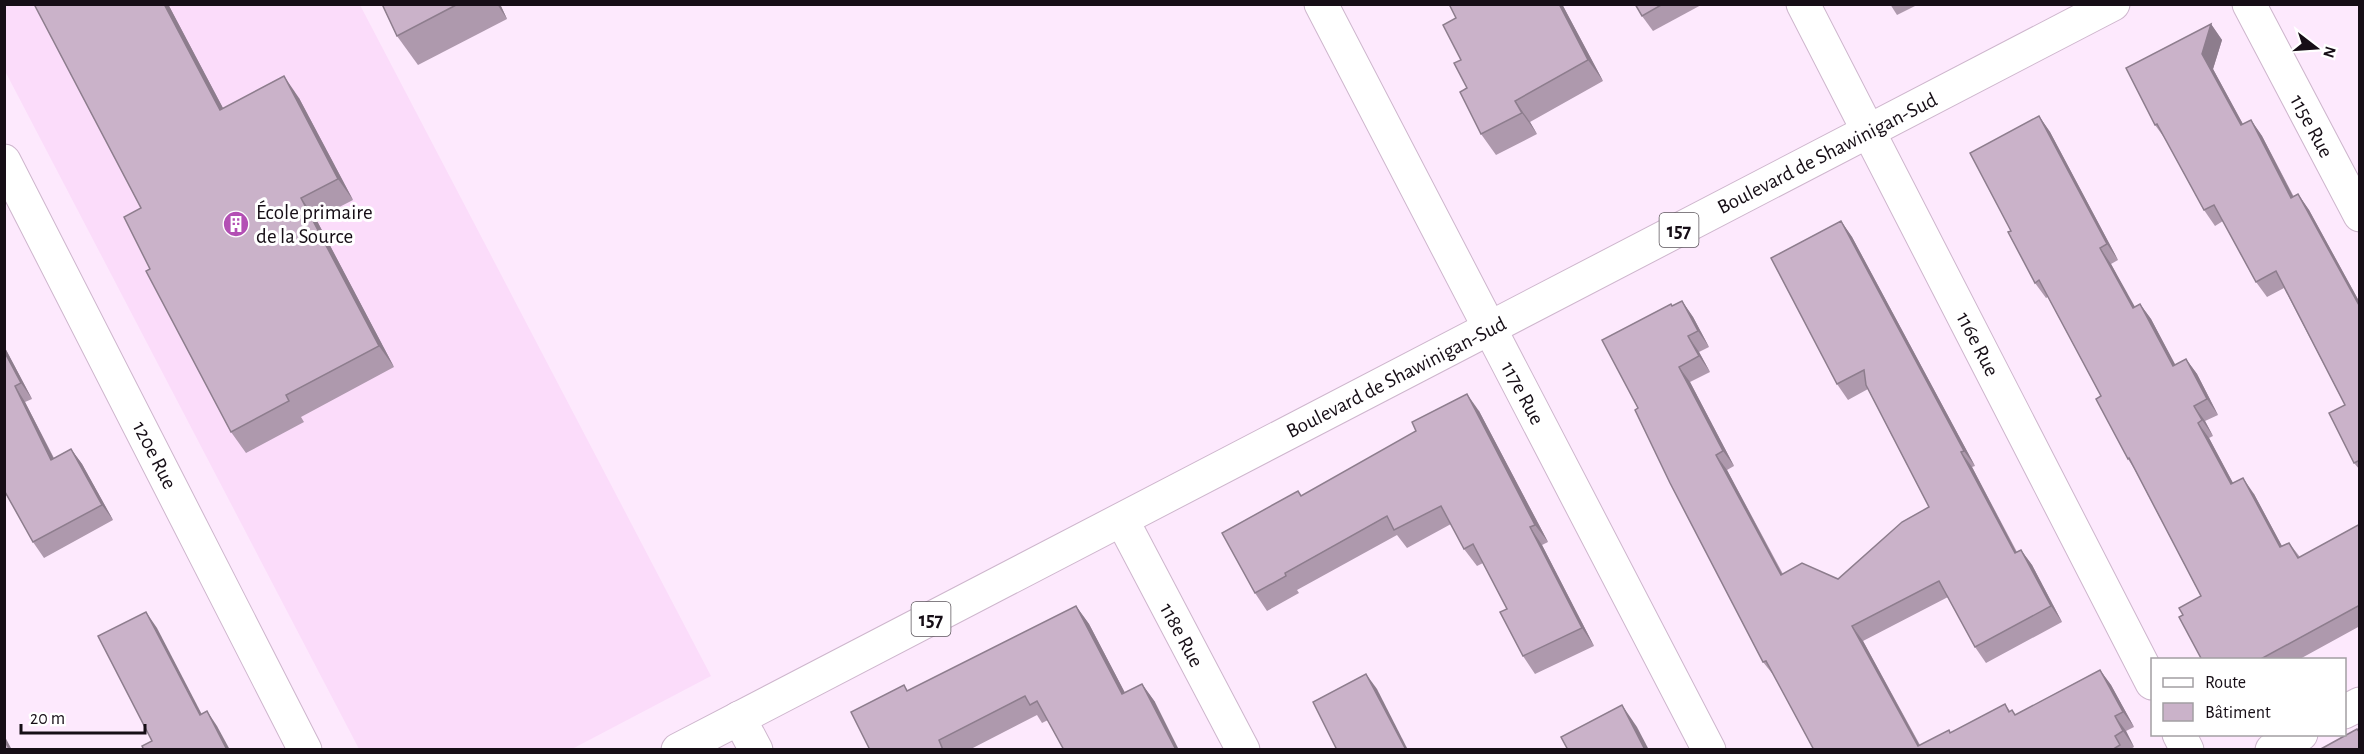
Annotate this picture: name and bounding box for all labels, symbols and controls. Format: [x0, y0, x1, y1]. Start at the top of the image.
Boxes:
north arrow [2286, 18, 2346, 78]
text: N [2320, 44, 2339, 60]
street label: Boulevard de Shawinigan-Sud [1714, 89, 1941, 218]
street label: 115e Rue [2286, 91, 2337, 161]
place label: École primaire de la Source [256, 200, 373, 247]
building icon: École primaire de la Source [221, 209, 251, 239]
road number: 157 [1660, 213, 1698, 247]
street label: 116e Rue [1953, 309, 2003, 380]
street label: Boulevard de Shawinigan-Sud [1283, 313, 1510, 442]
street label: 117e Rue [1497, 358, 1548, 428]
street label: 120e Rue [129, 418, 180, 492]
street label: 118e Rue [1156, 600, 1207, 671]
road number: 157 [912, 602, 950, 636]
legend [2151, 658, 2346, 736]
text: Route [2205, 674, 2246, 692]
scale bar [21, 697, 146, 735]
text: Bâtiment [2205, 704, 2271, 722]
text: 20 m [30, 710, 65, 728]

